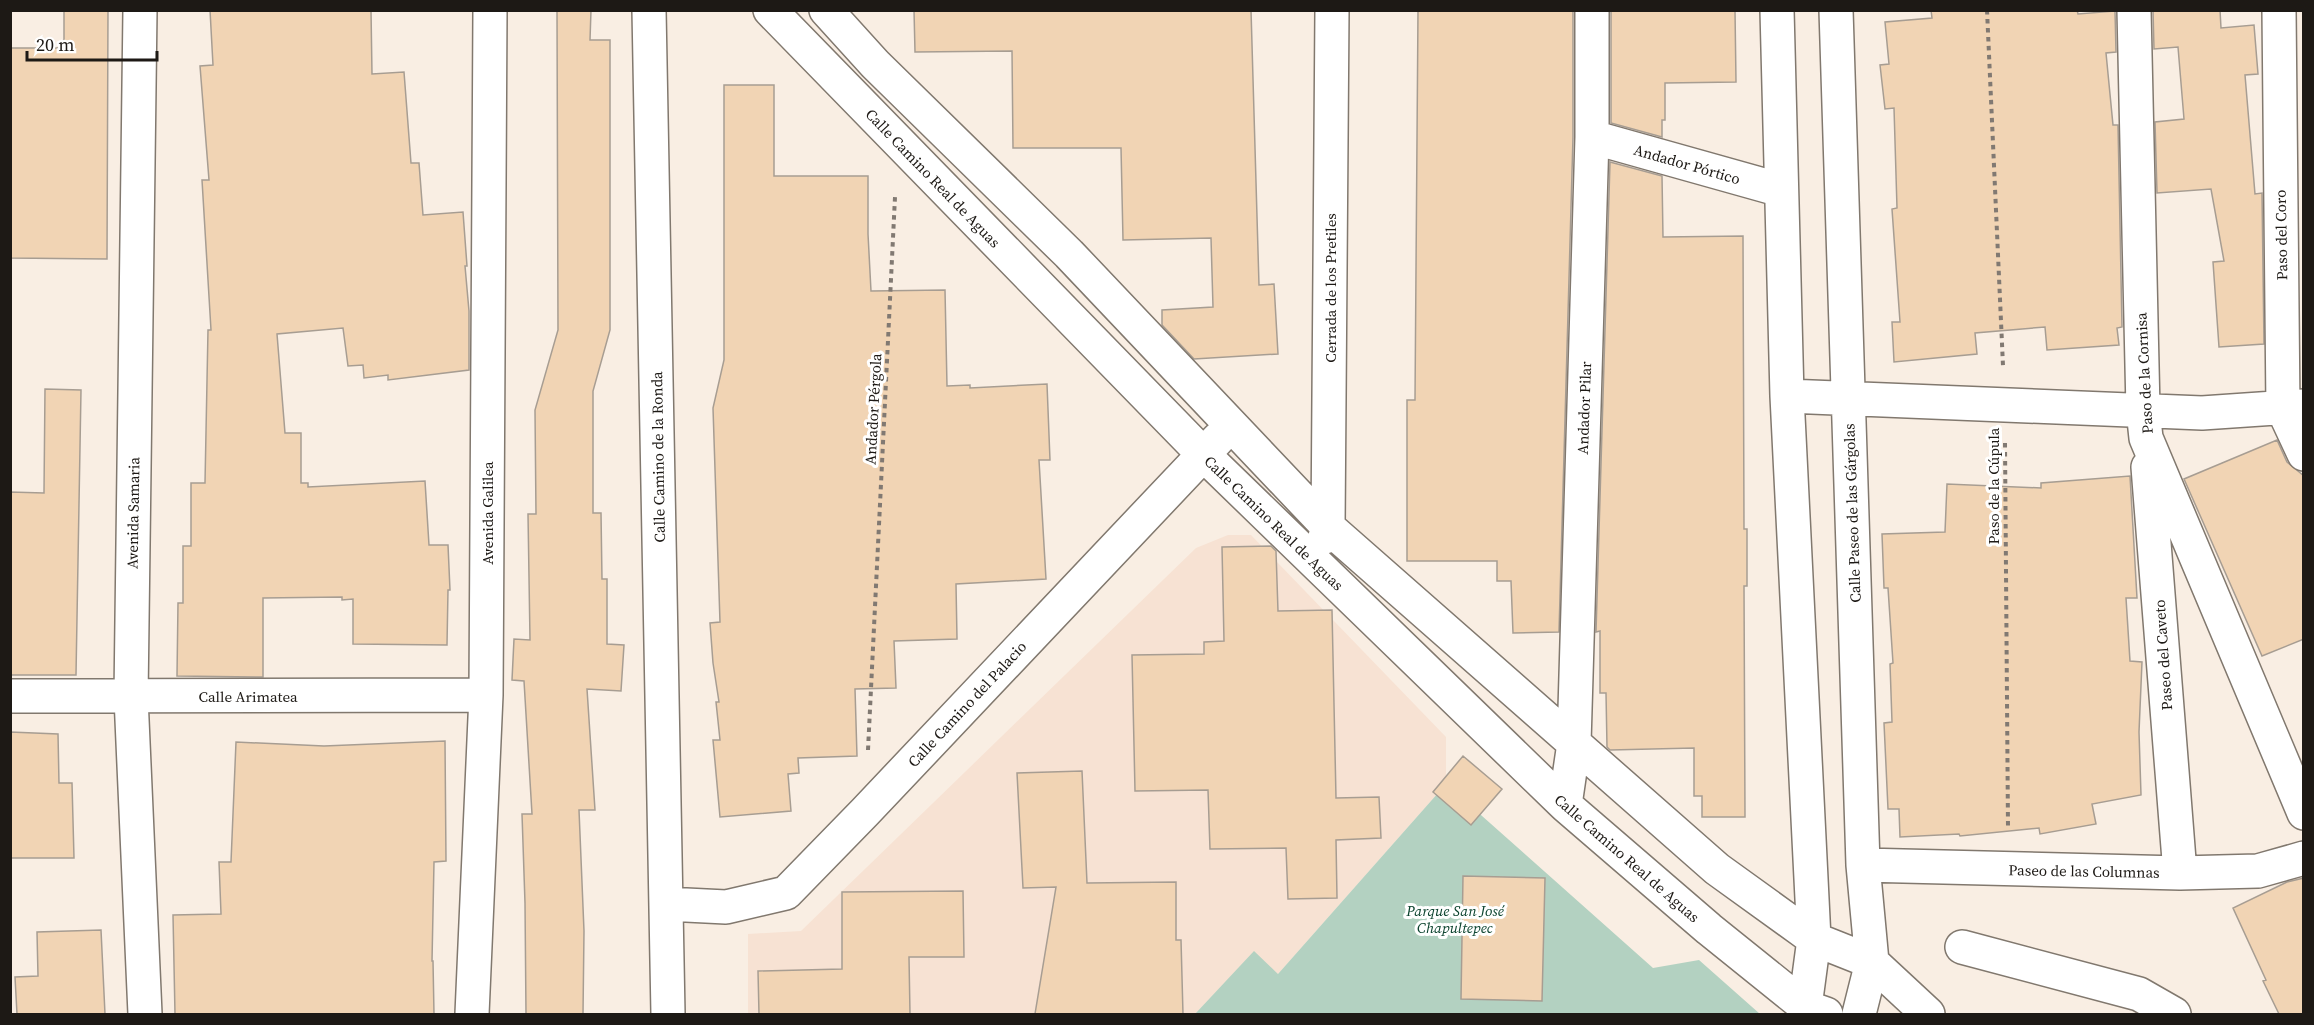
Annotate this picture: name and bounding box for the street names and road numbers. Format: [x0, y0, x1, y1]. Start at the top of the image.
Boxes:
street label: Calle Camino Real de Aguas [861, 104, 1005, 252]
street label: Andador Pórtico [1631, 139, 1743, 189]
street label: Paso del Coro [2270, 189, 2292, 281]
street label: Cerrada de los Pretiles [1320, 213, 1341, 363]
street label: Paso de la Cornisa [2130, 311, 2158, 434]
street label: Andador Pérgola [860, 352, 886, 465]
street label: Andador Pilar [1572, 360, 1596, 455]
street label: Calle Camino de la Ronda [646, 371, 670, 543]
street label: Calle Paseo de las Gárgolas [1838, 423, 1866, 603]
street label: Paso de la Cúpula [1983, 427, 2004, 545]
street label: Calle Camino Real de Aguas [1200, 451, 1348, 595]
street label: Avenida Samaria [122, 457, 144, 569]
street label: Avenida Galilea [477, 461, 498, 565]
street label: Paseo del Caveto [2149, 599, 2177, 711]
street label: Calle Camino del Palacio [903, 636, 1031, 772]
street label: Calle Arimatea [198, 686, 298, 707]
street label: Calle Camino Real de Aguas [1550, 789, 1704, 927]
street label: Paseo de las Columnas [2008, 859, 2160, 883]

